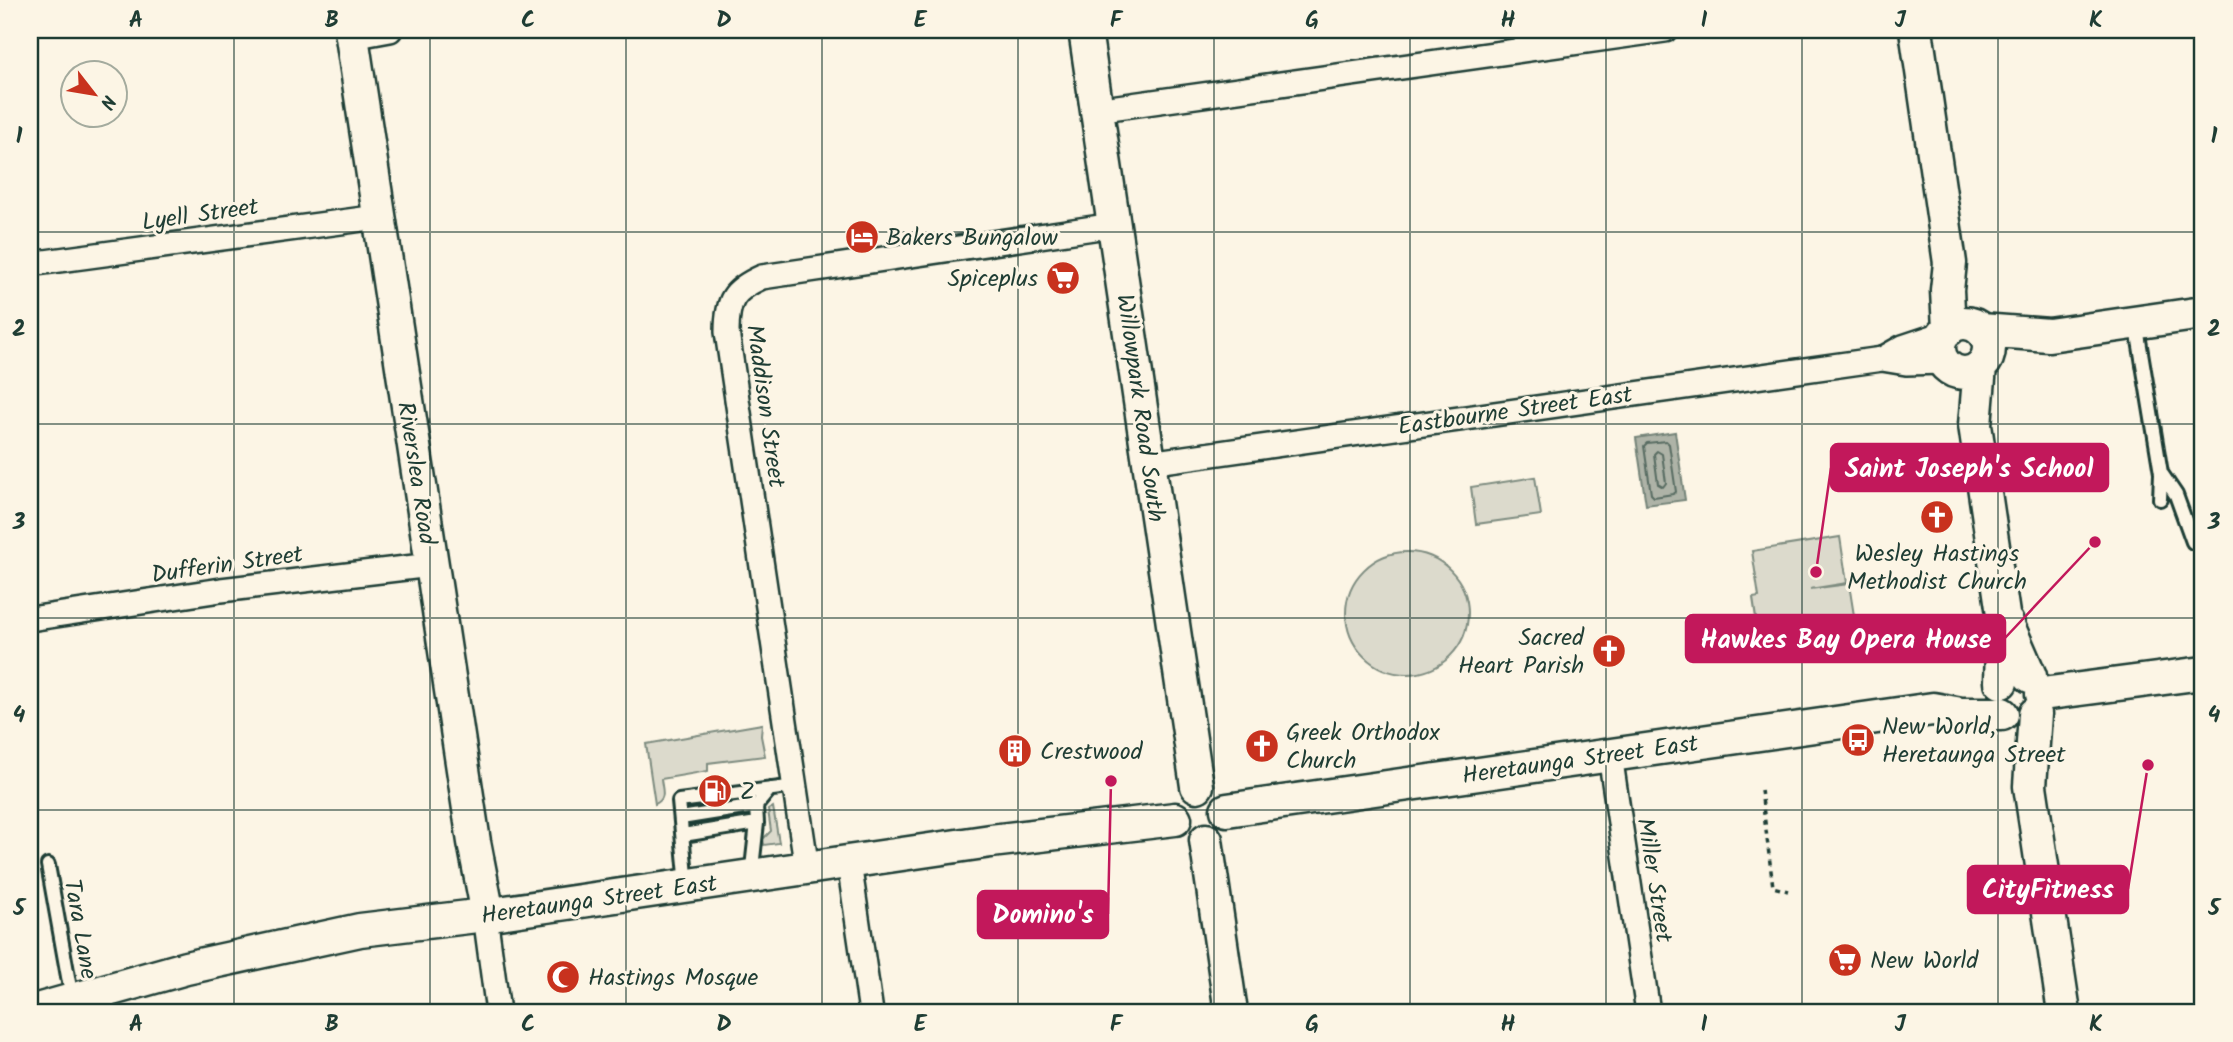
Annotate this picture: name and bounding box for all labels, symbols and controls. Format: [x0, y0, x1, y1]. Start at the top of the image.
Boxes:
text: A [129, 3, 143, 39]
text: B [325, 3, 339, 39]
text: C [521, 3, 535, 39]
text: D [716, 3, 732, 39]
text: E [914, 3, 928, 39]
text: F [1110, 3, 1124, 39]
text: G [1305, 3, 1319, 39]
text: H [1501, 3, 1516, 39]
text: I [1700, 3, 1708, 39]
text: J [1894, 3, 1906, 39]
text: K [2089, 3, 2103, 39]
north arrow [60, 60, 130, 130]
text: N [91, 89, 123, 115]
text: 1 [16, 119, 23, 155]
text: 1 [2211, 119, 2218, 155]
street label: Lyell Street [139, 188, 262, 243]
hotel icon: Bakers Bungalow [843, 218, 881, 256]
place label: Bakers Bungalow [886, 219, 1058, 258]
supermarket icon: Spiceplus [1044, 259, 1082, 297]
place label: Spiceplus [947, 260, 1038, 299]
street label: Willowpark Road South [1104, 292, 1175, 525]
text: 2 [12, 312, 26, 348]
text: 2 [2207, 312, 2221, 348]
street label: Maddison Street [734, 322, 795, 491]
street label: Eastbourne Street East [1396, 376, 1636, 447]
street label: Riverslea Road [385, 399, 446, 549]
callout: Saint Joseph's School [1831, 444, 2108, 491]
text: Saint Joseph's School [1845, 449, 2093, 491]
church icon: Wesley Hastings Methodist Church [1918, 498, 1956, 536]
text: 3 [12, 505, 26, 541]
text: 3 [2207, 505, 2221, 541]
street label: Dufferin Street [149, 535, 306, 595]
place label: Wesley Hastings Methodist Church [1847, 535, 2027, 602]
callout: Hawkes Bay Opera House [1686, 615, 2005, 662]
place label: Sacred Heart Parish [1458, 619, 1585, 686]
text: Hawkes Bay Opera House [1700, 620, 1992, 662]
church icon: Sacred Heart Parish [1590, 632, 1628, 670]
text: 4 [13, 698, 26, 734]
text: 4 [2208, 698, 2221, 734]
place label: New World, Heretaunga Street [1882, 708, 2066, 775]
place label: Greek Orthodox Church [1286, 714, 1441, 781]
bus stop icon: New World, Heretaunga Street [1839, 721, 1877, 759]
street label: Heretaunga Street East [1460, 725, 1702, 796]
church icon: Greek Orthodox Church [1243, 727, 1281, 765]
building icon: Crestwood [996, 732, 1034, 770]
place label: Crestwood [1040, 733, 1144, 772]
fuel station icon: Z [696, 772, 734, 810]
place label: Z [740, 773, 755, 812]
street label: Miller Street [1624, 815, 1683, 946]
street label: Heretaunga Street East [479, 865, 721, 936]
callout: CityFitness [1968, 866, 2128, 913]
text: CityFitness [1982, 870, 2114, 912]
street label: Tara Lane [52, 876, 108, 983]
text: 5 [12, 891, 27, 927]
callout: Domino's [978, 891, 1108, 938]
text: 5 [2207, 891, 2222, 927]
text: Domino's [992, 895, 1094, 937]
supermarket icon: New World [1826, 941, 1864, 979]
place label: New World [1870, 942, 1979, 981]
mosque icon: Hastings Mosque [544, 958, 582, 996]
place label: Hastings Mosque [588, 959, 759, 998]
text: A [129, 1007, 143, 1042]
text: B [325, 1007, 339, 1042]
text: C [521, 1007, 535, 1042]
text: D [716, 1007, 732, 1042]
text: E [914, 1007, 928, 1042]
text: F [1110, 1007, 1124, 1042]
text: G [1305, 1007, 1319, 1042]
text: H [1501, 1007, 1516, 1042]
text: I [1700, 1007, 1708, 1042]
text: J [1894, 1007, 1906, 1042]
text: K [2089, 1007, 2103, 1042]

